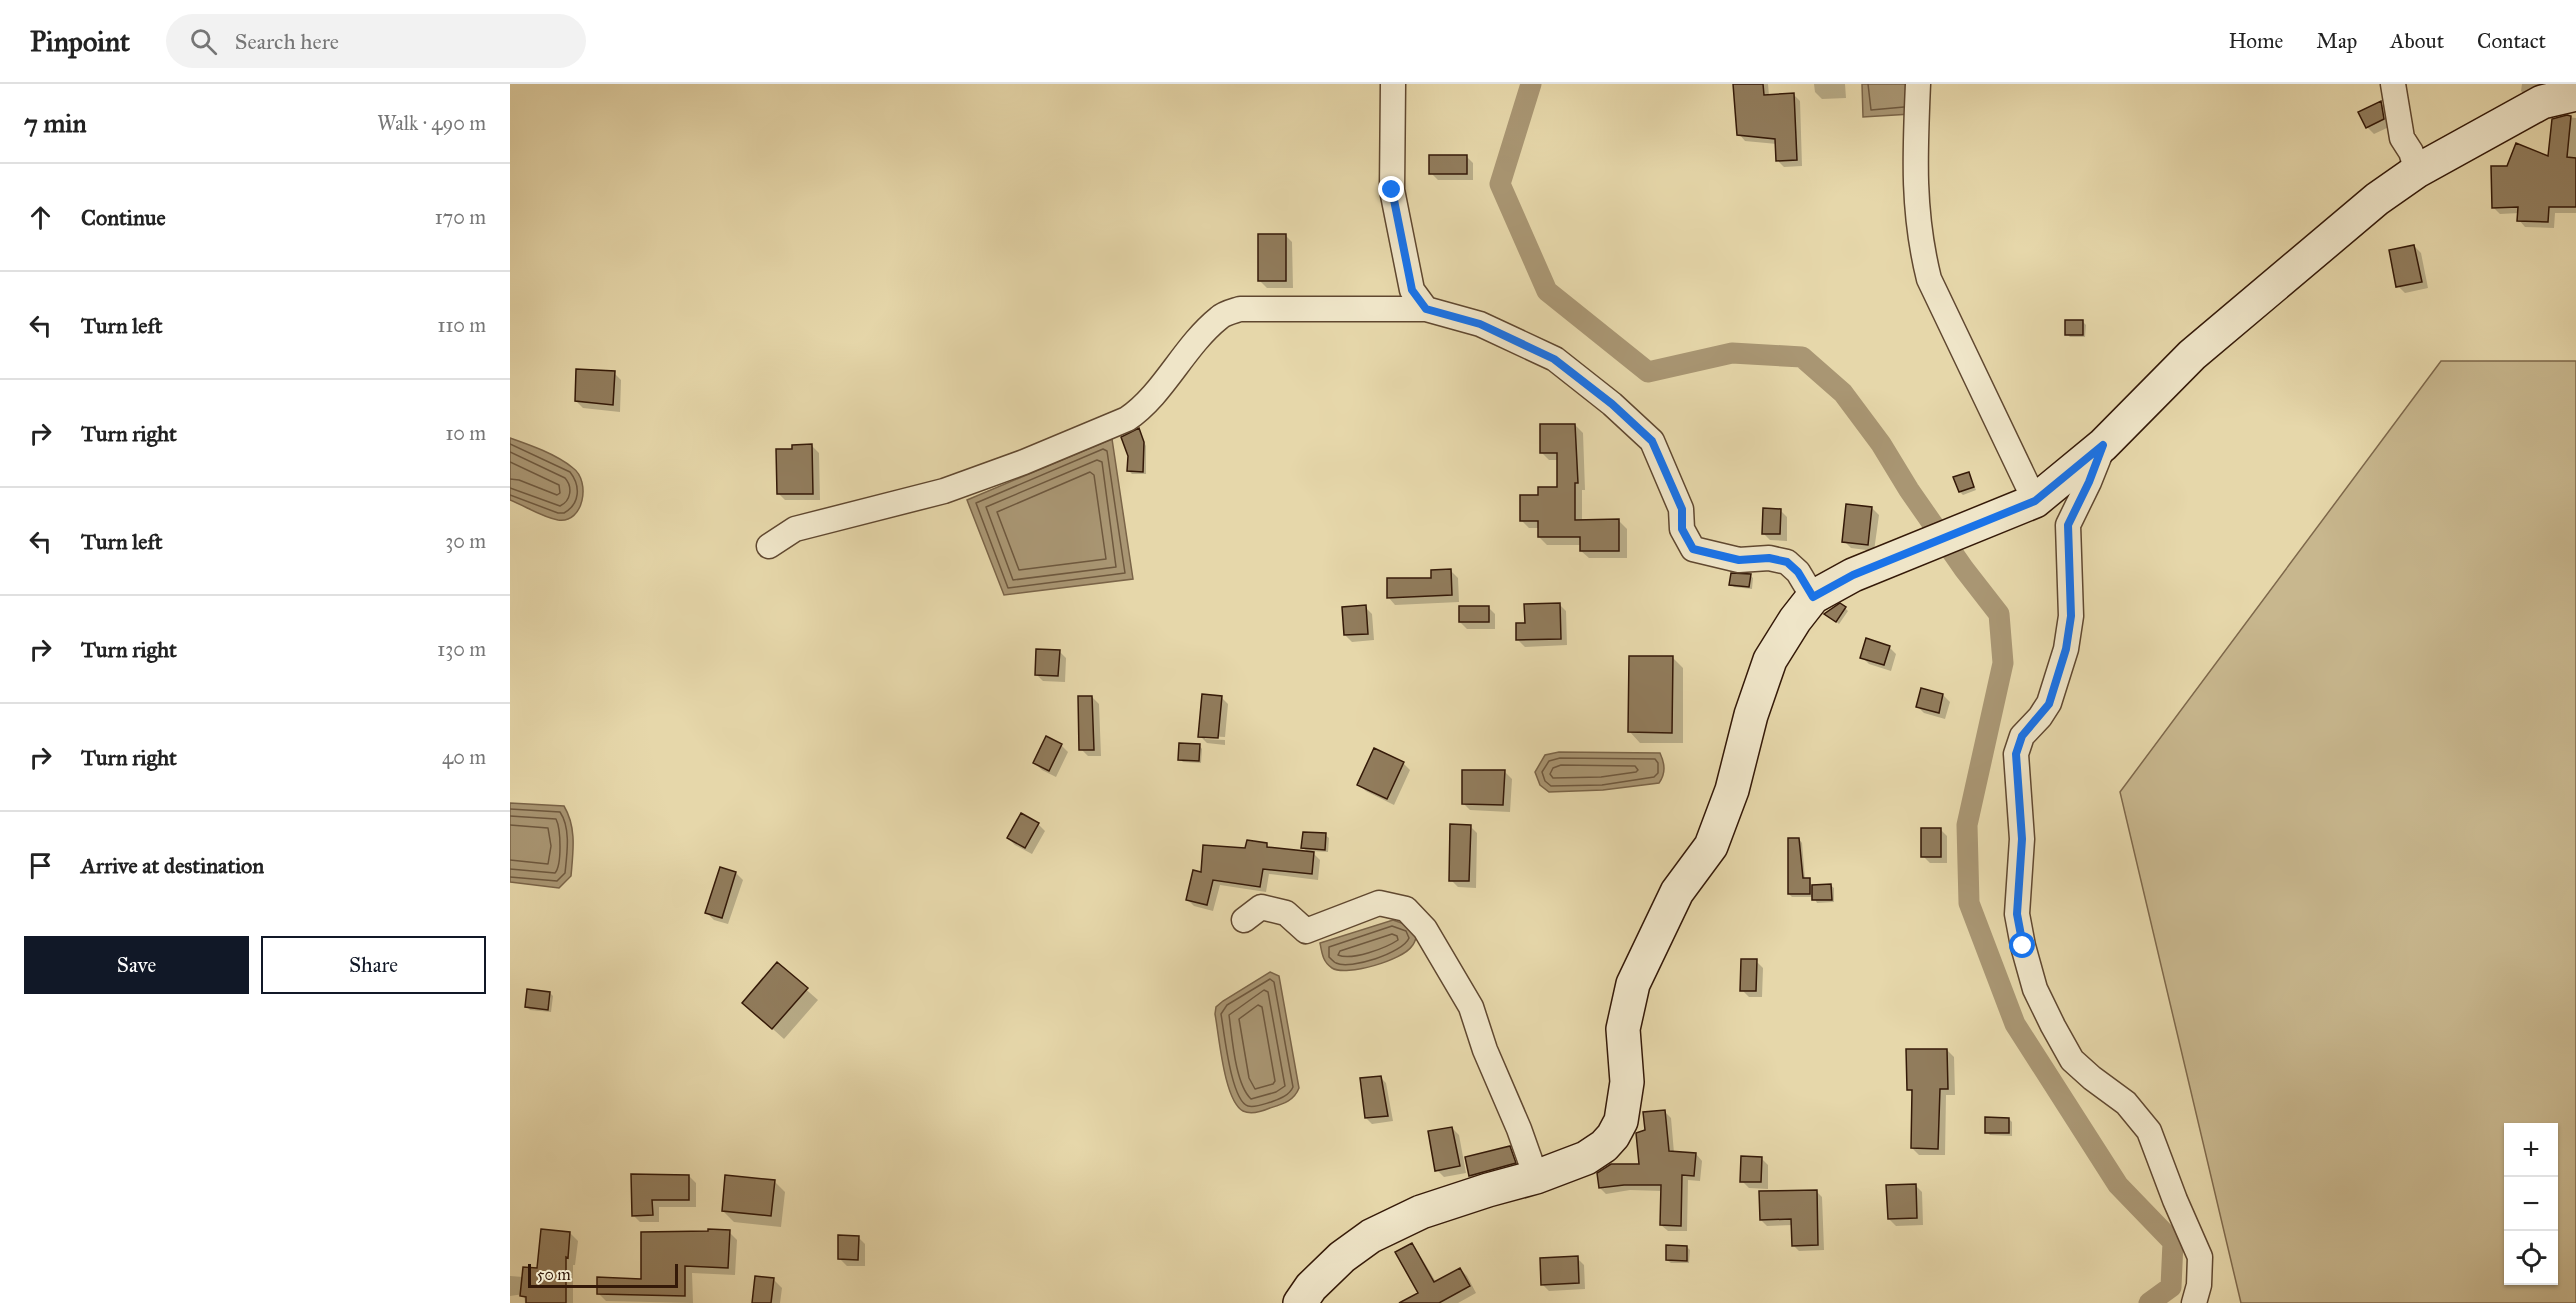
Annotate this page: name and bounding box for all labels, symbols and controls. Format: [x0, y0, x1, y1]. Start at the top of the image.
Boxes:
search box [166, 14, 586, 68]
text: Pinpoint [30, 24, 130, 59]
icon: search [187, 25, 220, 58]
text: Search here [235, 28, 339, 55]
text: Home [2228, 28, 2283, 54]
text: Map [2316, 28, 2357, 54]
text: About [2390, 28, 2444, 54]
text: Contact [2477, 28, 2546, 54]
text: 7 min [24, 107, 87, 139]
text: Walk · 490 m [377, 111, 486, 135]
route end [1378, 176, 1404, 202]
icon: ahead [24, 201, 57, 234]
text: Continue [81, 204, 166, 231]
text: 170 m [435, 205, 486, 229]
icon: left [24, 309, 57, 342]
text: Turn left [81, 312, 163, 339]
text: 110 m [438, 313, 486, 337]
icon: right [24, 417, 57, 450]
text: Turn right [81, 420, 177, 447]
text: 10 m [445, 421, 486, 445]
icon: left [24, 525, 57, 558]
text: Turn left [81, 528, 163, 555]
text: 30 m [445, 529, 486, 553]
icon: right [24, 633, 57, 666]
text: Turn right [81, 636, 177, 663]
text: 130 m [437, 637, 486, 661]
icon: right [24, 741, 57, 774]
text: Turn right [81, 744, 177, 771]
text: 40 m [442, 745, 486, 769]
icon: arrive [24, 849, 57, 882]
text: Arrive at destination [81, 852, 264, 879]
route start [2009, 932, 2035, 958]
button: Save [24, 936, 249, 994]
button: Share [261, 936, 486, 994]
map controls [2504, 1123, 2558, 1285]
button: + [2504, 1123, 2558, 1177]
button: − [2504, 1177, 2558, 1231]
button: locate [2504, 1231, 2558, 1285]
scale bar [528, 1261, 678, 1288]
text: 50 m [537, 1265, 571, 1284]

